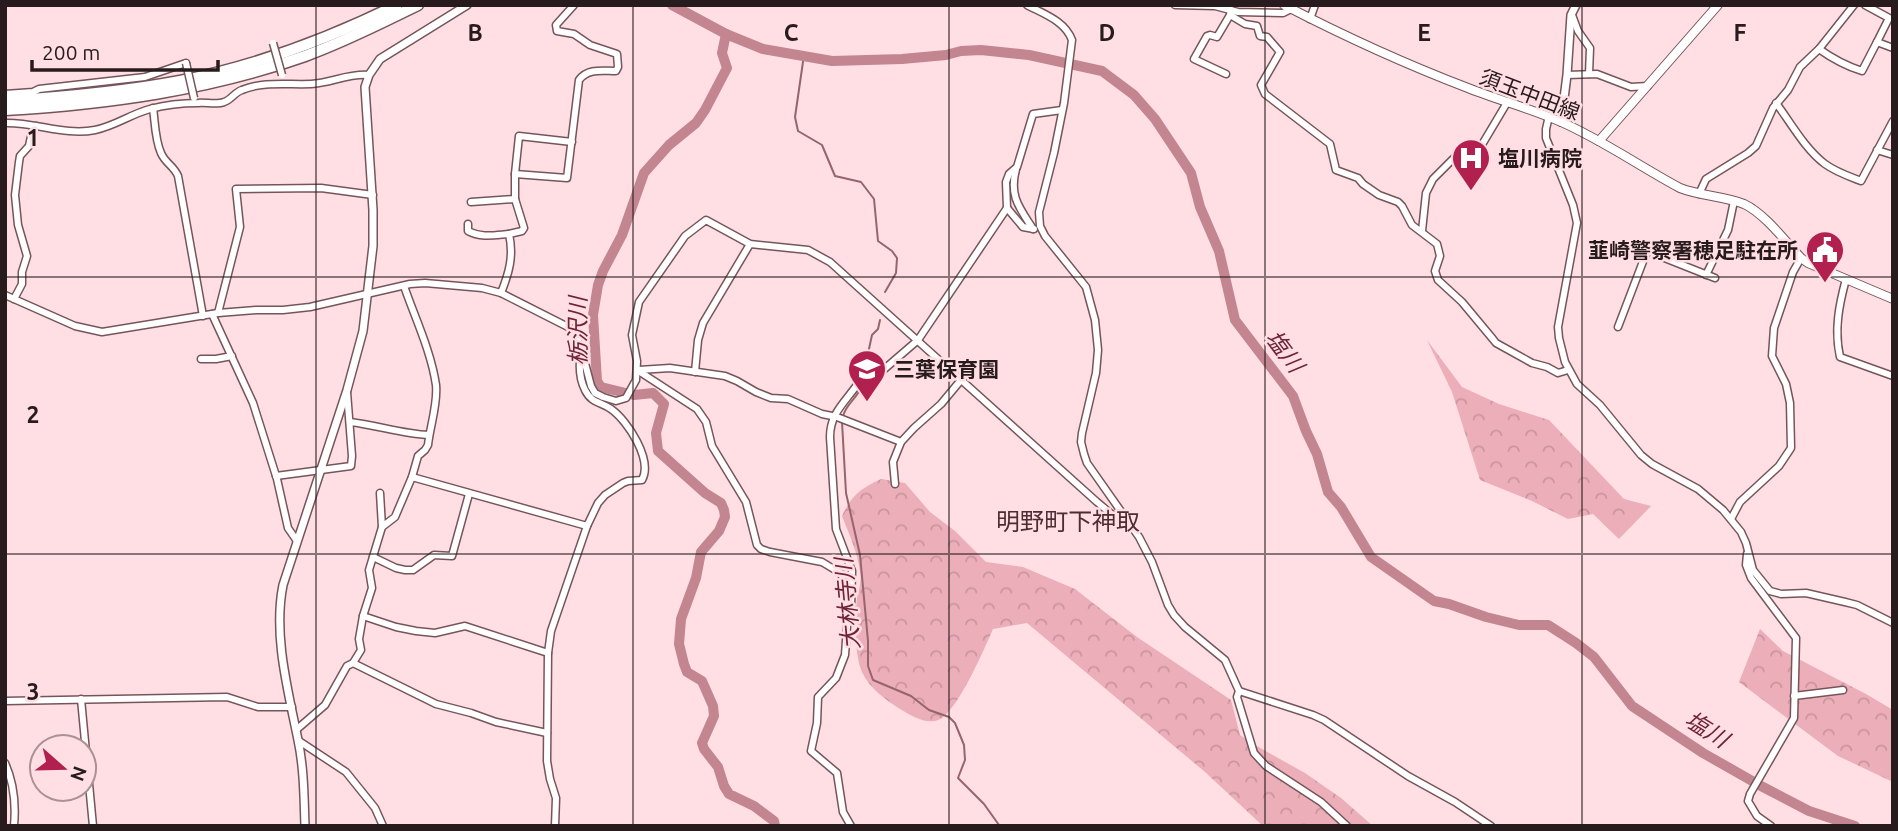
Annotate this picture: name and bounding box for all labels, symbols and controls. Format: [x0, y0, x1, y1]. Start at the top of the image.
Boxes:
text: B [467, 20, 483, 45]
text: C [784, 20, 799, 45]
text: D [1099, 20, 1115, 45]
text: E [1417, 20, 1431, 45]
text: F [1734, 20, 1747, 45]
scale bar [32, 28, 217, 72]
text: 200 m [42, 40, 100, 64]
street label: 須玉中田線 [1477, 64, 1583, 124]
text: 1 [27, 125, 39, 150]
hospital icon: 塩川病院 [1450, 137, 1492, 192]
place label: 塩川病院 [1498, 146, 1582, 170]
public building icon: 韮崎警察署穂足駐在所 [1804, 229, 1846, 284]
place label: 韮崎警察署穂足駐在所 [1588, 238, 1798, 262]
water label: 栃沢川 [565, 294, 590, 366]
water label: 塩川 [1261, 325, 1311, 379]
school or university icon: 三葉保育園 [846, 348, 888, 403]
place label: 三葉保育園 [894, 357, 999, 381]
text: 2 [27, 402, 39, 427]
district label: 明野町下神取 [996, 508, 1140, 535]
water label: 大林寺川 [830, 554, 863, 651]
text: 3 [27, 679, 39, 704]
water label: 塩川 [1681, 706, 1736, 753]
north arrow [28, 733, 98, 803]
text: N [66, 763, 92, 784]

